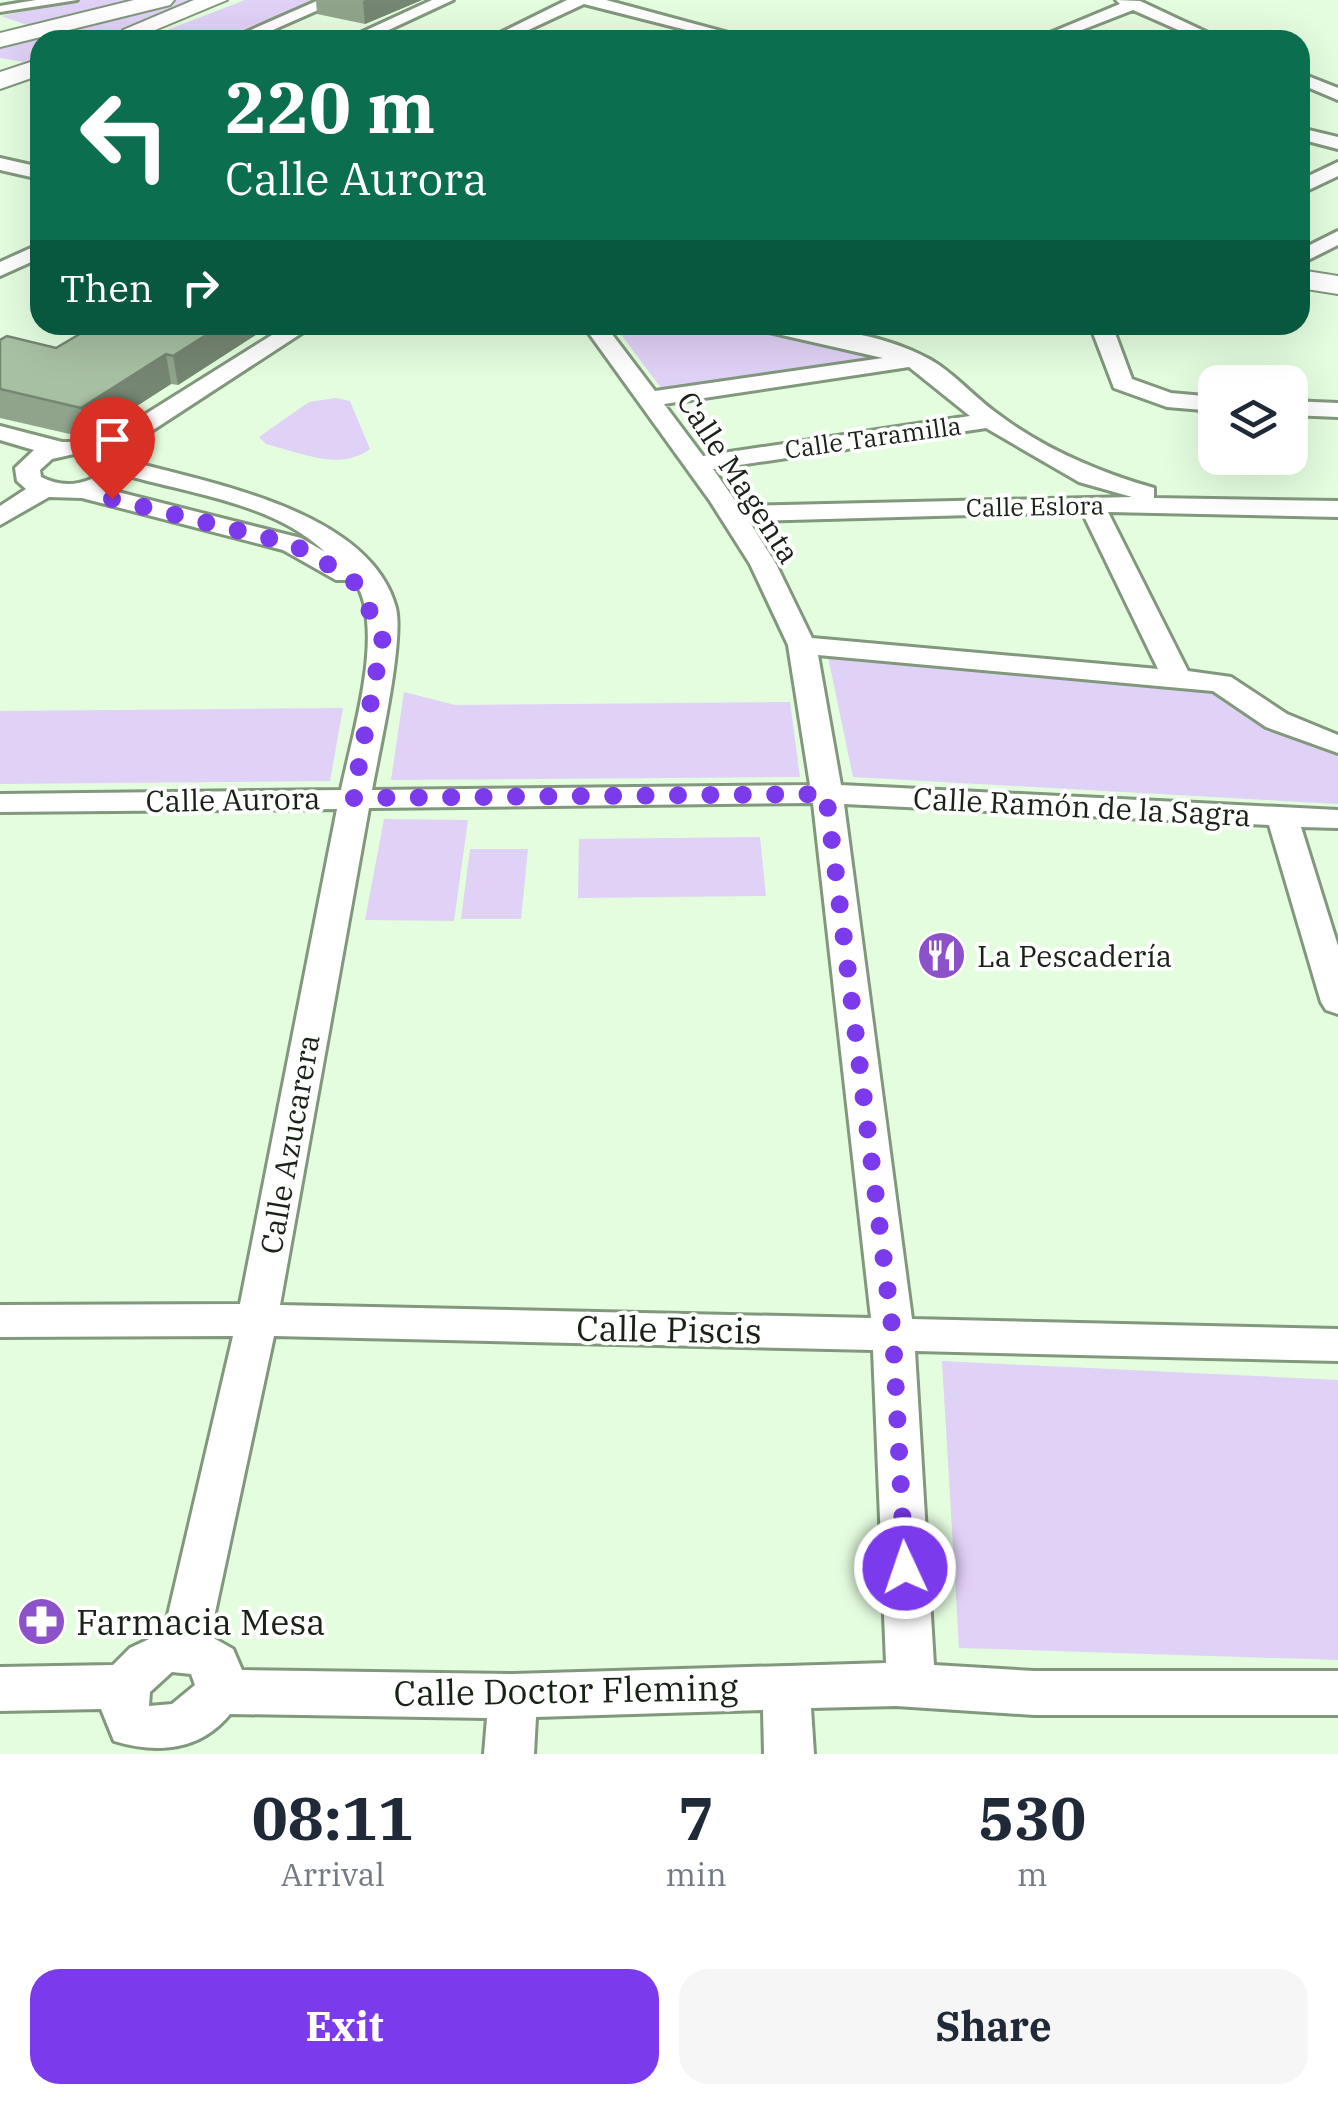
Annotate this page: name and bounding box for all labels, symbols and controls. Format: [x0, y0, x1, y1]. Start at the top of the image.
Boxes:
text: 220 m [225, 61, 435, 152]
icon: left [60, 70, 190, 200]
text: Calle Aurora [225, 149, 488, 207]
icon: right [173, 260, 228, 315]
text: Then [60, 263, 153, 312]
map controls [1198, 365, 1308, 475]
button: layers [1198, 365, 1308, 475]
street label: Calle Magenta [669, 384, 809, 570]
pin [70, 397, 155, 500]
street label: Calle Taramilla [783, 408, 963, 466]
icon: arrive [85, 412, 140, 467]
street label: Calle Eslora [966, 488, 1104, 524]
street label: Calle Aurora [145, 778, 321, 820]
street label: Calle Ramón de la Sagra [912, 778, 1252, 834]
restaurant icon: La Pescadería [916, 929, 968, 981]
place label: La Pescadería [977, 936, 1172, 975]
street label: Calle Azucarera [250, 1031, 328, 1257]
street label: Calle Piscis [576, 1304, 762, 1354]
position arrow [853, 1516, 957, 1620]
pharmacy icon: Farmacia Mesa [15, 1596, 67, 1648]
place label: Farmacia Mesa [76, 1599, 325, 1645]
street label: Calle Doctor Fleming [393, 1664, 739, 1716]
text: 08:11 [252, 1778, 414, 1857]
text: 7 [678, 1778, 714, 1857]
text: 530 [978, 1778, 1086, 1857]
text: Arrival [281, 1853, 385, 1895]
text: min [666, 1853, 727, 1895]
text: m [1017, 1853, 1048, 1895]
button: Exit [30, 1969, 659, 2084]
button: Share [679, 1969, 1308, 2084]

